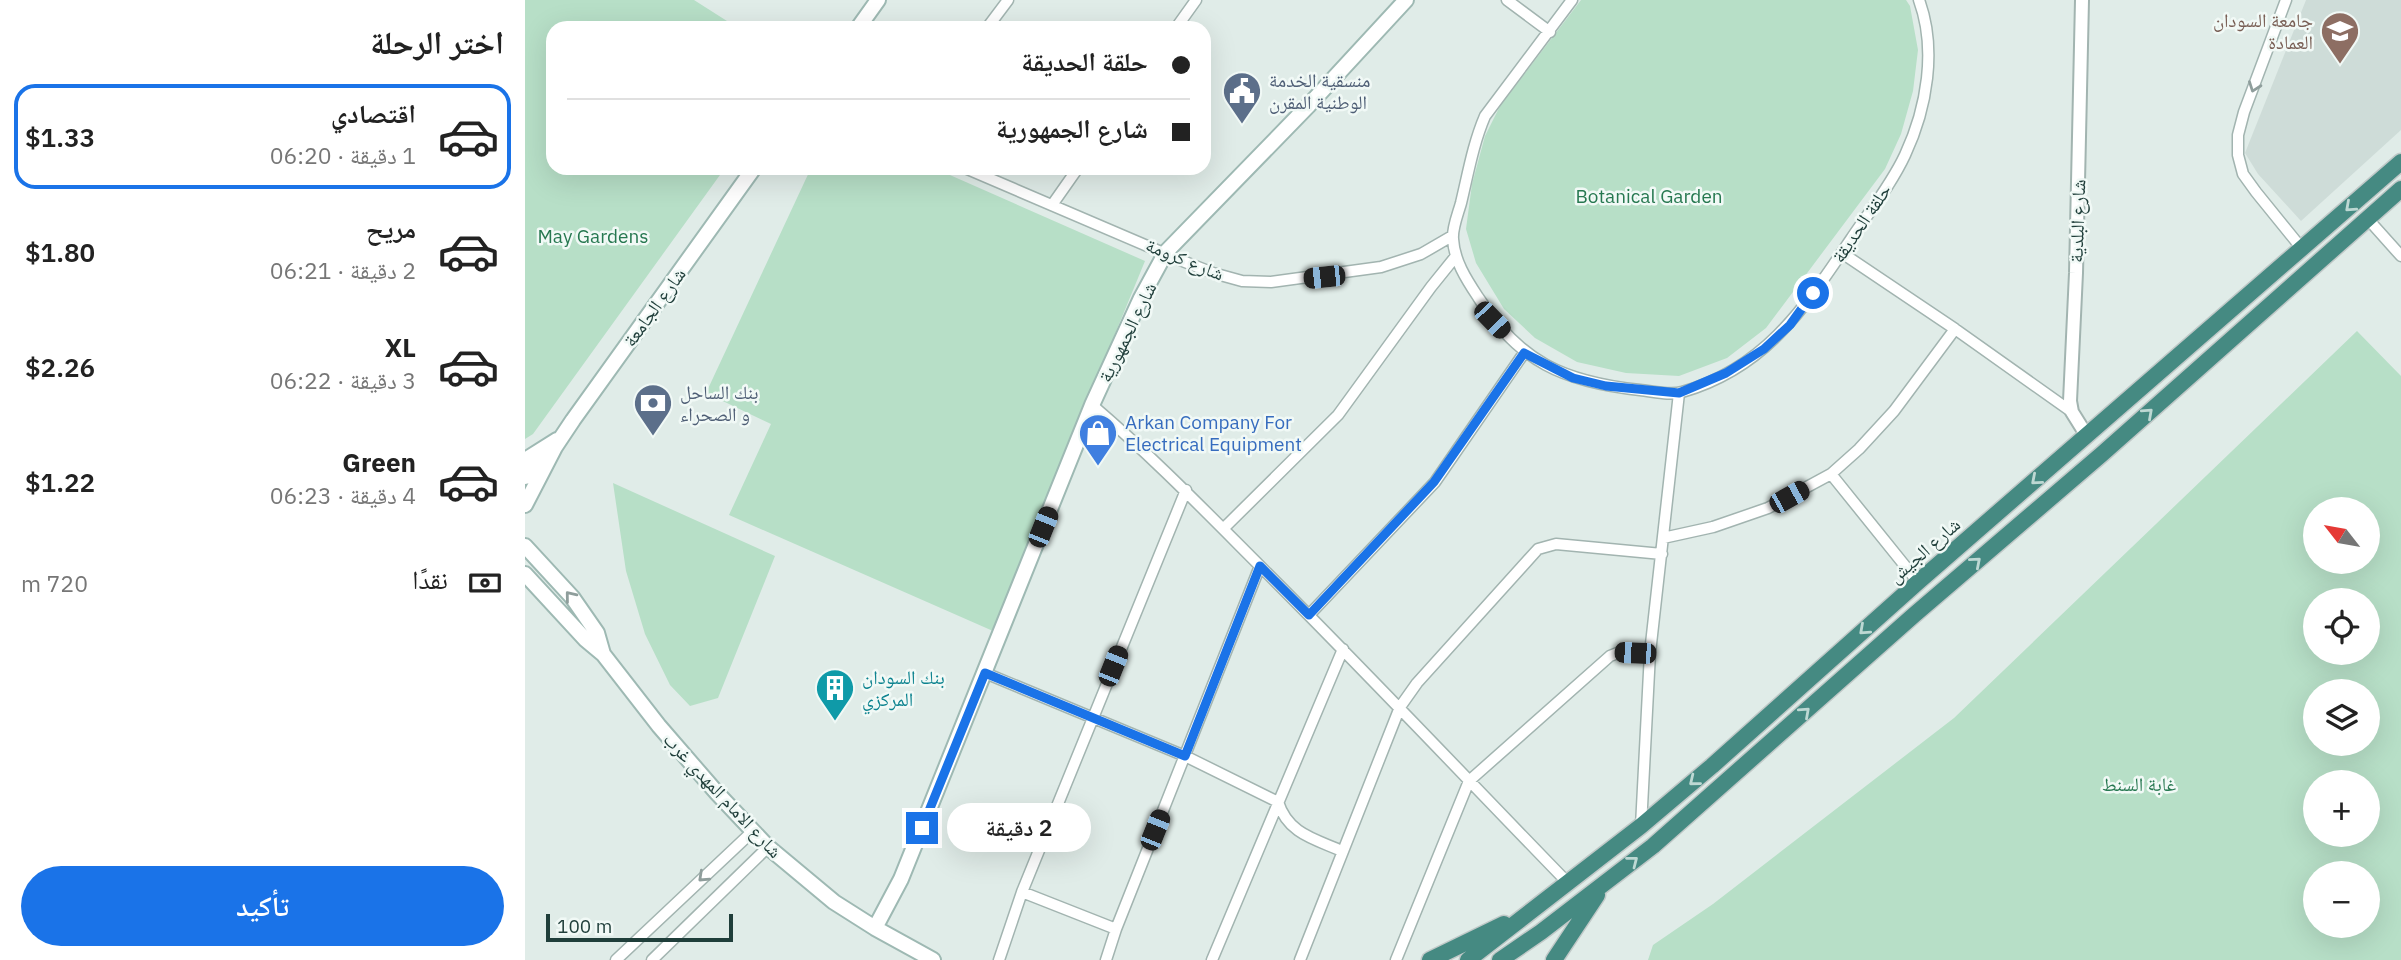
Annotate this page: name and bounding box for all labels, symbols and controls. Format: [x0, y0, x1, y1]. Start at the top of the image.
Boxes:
place label: جامعة السودان العمادة [2213, 8, 2313, 54]
school or university icon: جامعة السودان العمادة [2319, 10, 2361, 65]
text: اختر الرحلة [370, 21, 504, 63]
text: حلقة الحديقة [1021, 44, 1148, 78]
place label: منسقية الخدمة الوطنية المقرن [1269, 68, 1371, 114]
public building icon: منسقية الخدمة الوطنية المقرن [1221, 70, 1263, 125]
one-way arrow [2248, 80, 2262, 92]
text: اقتصادي [331, 96, 416, 130]
icon: car [437, 105, 500, 168]
text: شارع الجمهورية [996, 111, 1148, 145]
text: $1.33 [25, 120, 95, 154]
text: 1 دقيقة · 06:20 [270, 140, 416, 170]
street label: حلقة الحديقة [1826, 179, 1896, 267]
street label: شارع البلدية [2064, 179, 2090, 263]
park label: Botanical Garden [1575, 184, 1723, 208]
one-way arrow [2345, 199, 2358, 211]
text: مريح [366, 211, 416, 245]
icon: car [437, 220, 500, 283]
park label: May Gardens [537, 224, 649, 248]
street label: شارع كرومة [1142, 232, 1228, 286]
text: $1.80 [25, 235, 95, 269]
text: 2 دقيقة · 06:21 [270, 255, 416, 285]
street label: شارع الجامعة [617, 263, 691, 351]
car [1303, 264, 1346, 290]
route start [1797, 277, 1829, 309]
street label: شارع الجمهورية [1092, 278, 1162, 386]
car [1470, 298, 1515, 342]
text: XL [385, 330, 416, 364]
icon: car [437, 335, 500, 398]
text: $2.26 [25, 350, 95, 384]
text: 3 دقيقة · 06:22 [270, 365, 416, 395]
place label: بنك الساحل و الصحراء [680, 380, 759, 426]
bank icon: بنك الساحل و الصحراء [632, 382, 674, 437]
one-way arrow [2140, 409, 2153, 421]
place label: Arkan Company For Electrical Equipment [1125, 410, 1302, 456]
shop icon: Arkan Company For Electrical Equipment [1077, 412, 1119, 467]
text: Green [342, 445, 416, 479]
icon: car [437, 450, 500, 513]
text: $1.22 [25, 465, 95, 499]
one-way arrow [2031, 472, 2043, 485]
car [1766, 478, 1813, 516]
text: 4 دقيقة · 06:23 [270, 480, 416, 510]
north arrow [2303, 497, 2380, 574]
map controls [2303, 497, 2380, 938]
car [1026, 504, 1061, 550]
street label: شارع الجيش [1883, 512, 1965, 588]
one-way arrow [1968, 558, 1981, 570]
text: نقدًا [412, 562, 448, 596]
icon: cash [466, 564, 504, 602]
text: 720 m [21, 568, 88, 598]
button: locate [2303, 588, 2380, 665]
one-way arrow [566, 592, 579, 604]
one-way arrow [1860, 622, 1873, 635]
car [1614, 642, 1657, 664]
car [1096, 643, 1131, 689]
place label: بنك السودان المركزي [862, 665, 945, 715]
building icon: بنك السودان المركزي [814, 667, 856, 722]
button: layers [2303, 679, 2380, 756]
one-way arrow [1797, 708, 1810, 720]
street label: شارع الامام المهدي غرب [656, 727, 787, 865]
button: + [2303, 770, 2380, 847]
park label: غابة السنط [2102, 772, 2176, 796]
one-way arrow [1689, 773, 1702, 785]
callout: 2 دقيقة [947, 804, 1090, 852]
car [1138, 807, 1173, 853]
route end [906, 812, 938, 844]
text: 2 دقيقة [985, 812, 1053, 842]
one-way arrow [1626, 856, 1638, 869]
button: − [2303, 861, 2380, 938]
button: تأكيد [21, 866, 504, 946]
one-way arrow [698, 869, 711, 882]
scale bar [546, 911, 733, 943]
text: 100 m [557, 914, 612, 938]

